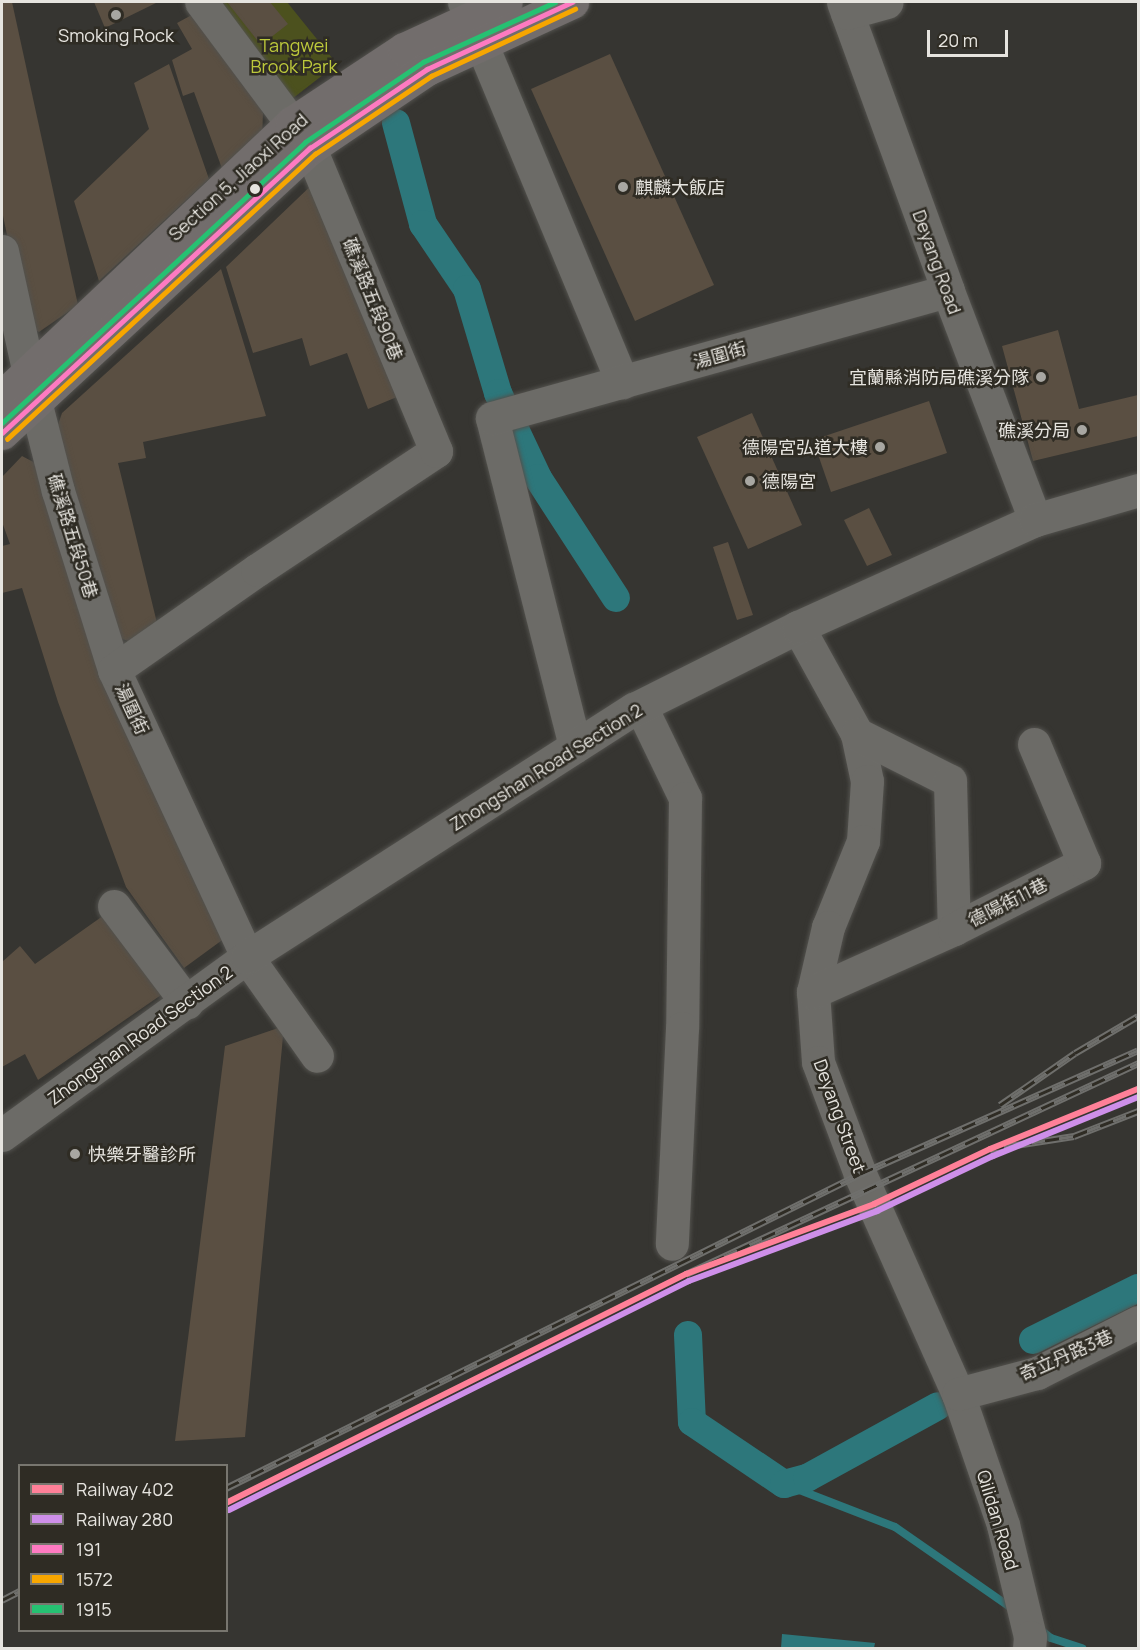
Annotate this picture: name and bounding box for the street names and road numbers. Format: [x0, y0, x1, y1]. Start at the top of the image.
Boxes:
street label: Section 5, Jiaoxi Road [164, 109, 312, 245]
street label: Deyang Road [908, 207, 966, 317]
street label: 礁溪路五段90巷 [339, 235, 407, 363]
street label: 湯圍街 [691, 337, 749, 373]
street label: 礁溪路五段50巷 [44, 471, 102, 601]
street label: 湯圍街 [111, 680, 153, 738]
street label: Zhongshan Road Section 2 [446, 699, 646, 835]
street label: 德陽街11巷 [965, 873, 1051, 931]
street label: Zhongshan Road Section 2 [44, 961, 236, 1109]
street label: Deyang Street [809, 1056, 871, 1176]
street label: 奇立丹路3巷 [1016, 1325, 1116, 1385]
street label: Qilidan Road [973, 1467, 1023, 1573]

